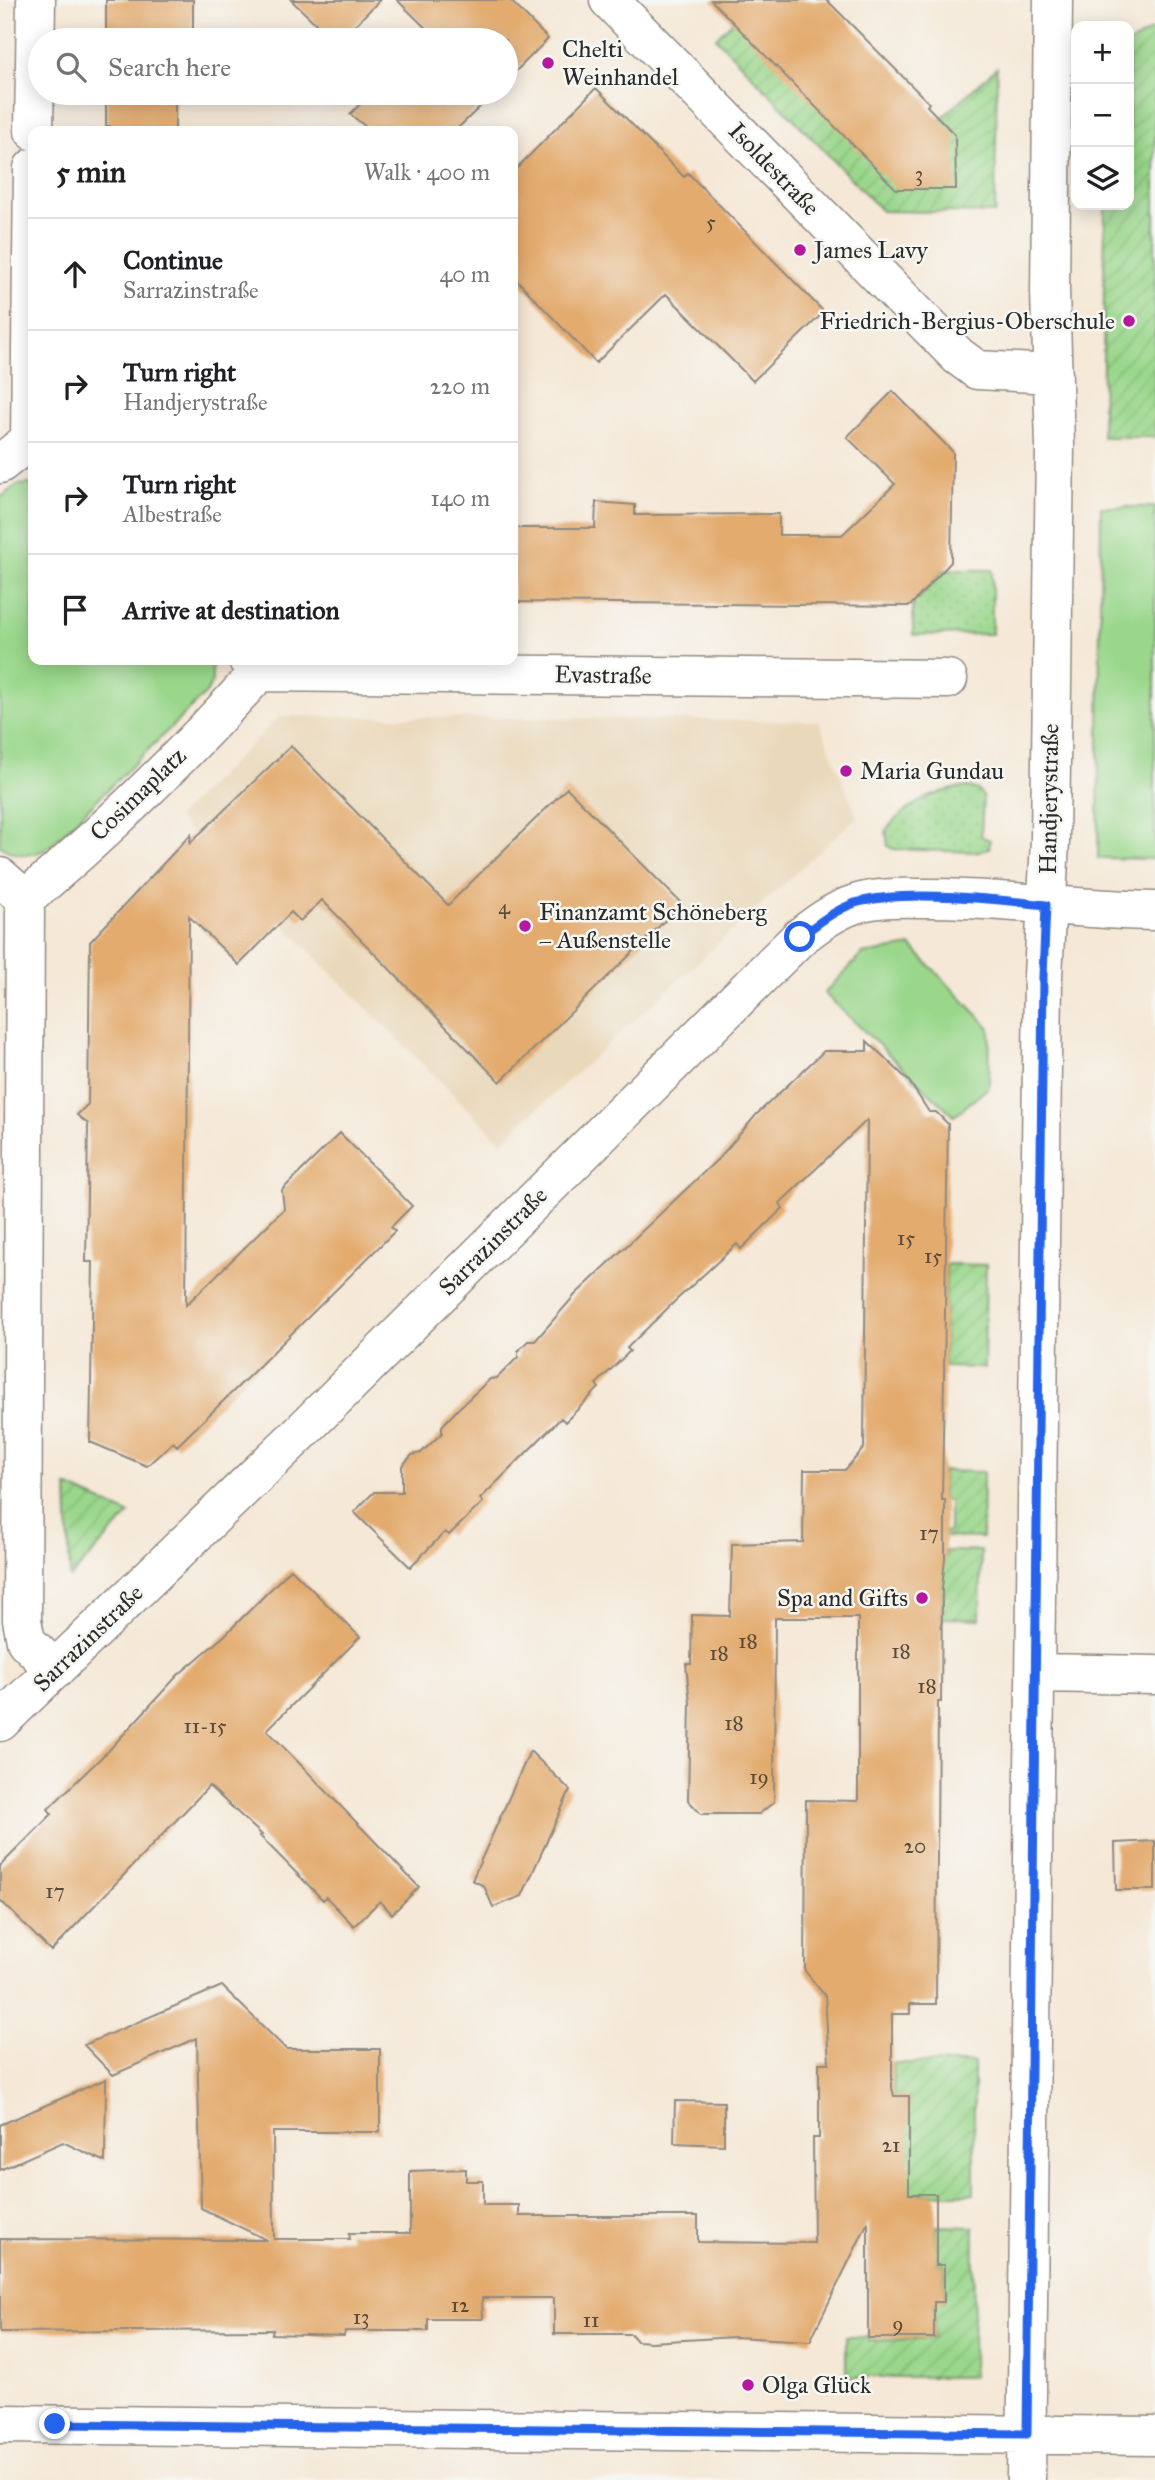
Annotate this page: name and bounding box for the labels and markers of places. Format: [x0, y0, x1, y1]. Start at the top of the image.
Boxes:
place label: Chelti Weinhandel [562, 34, 679, 92]
marker: Chelti Weinhandel [540, 55, 556, 71]
place label: James Lavy [811, 235, 929, 265]
marker: James Lavy [792, 242, 808, 258]
place label: Friedrich-Bergius-Oberschule [819, 306, 1115, 336]
marker: Friedrich-Bergius-Oberschule [1121, 313, 1137, 329]
place label: Maria Gundau [860, 756, 1004, 786]
marker: Maria Gundau [838, 763, 854, 779]
place label: Finanzamt Schöneberg – Außenstelle [539, 897, 767, 955]
marker: Finanzamt Schöneberg – Außenstelle [517, 918, 533, 934]
place label: Spa and Gifts [777, 1583, 908, 1613]
marker: Spa and Gifts [914, 1590, 930, 1606]
place label: Olga Glück [762, 2370, 872, 2400]
marker: Olga Glück [740, 2377, 756, 2393]

